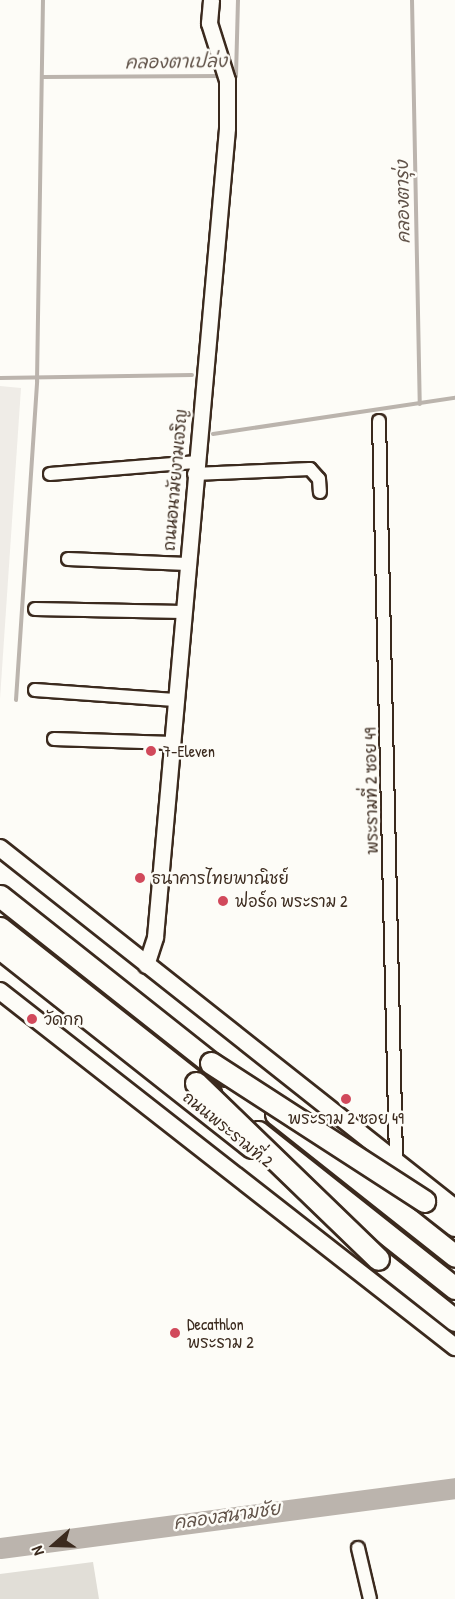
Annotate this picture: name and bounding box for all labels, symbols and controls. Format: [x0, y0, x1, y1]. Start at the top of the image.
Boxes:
water label: คลองตาเปล่ง [125, 50, 227, 74]
water label: คลองตารุ่ง [391, 160, 415, 244]
street label: ถนนอนามัยงามเจริญ [159, 408, 191, 552]
street label: พระรามที่ 2 ซอย 49 [360, 727, 382, 855]
place label: 7-Eleven [163, 741, 215, 761]
marker: 7-Eleven [144, 744, 158, 758]
place label: ธนาคารไทยพาณิชย์ [152, 868, 289, 888]
marker: ธนาคารไทยพาณิชย์ [133, 871, 147, 885]
place label: ฟอร์ด พระราม 2 [235, 891, 348, 911]
marker: ฟอร์ด พระราม 2 [216, 894, 230, 908]
place label: วัดกก [44, 1009, 84, 1029]
marker: วัดกก [25, 1012, 39, 1026]
street label: ถนนพระรามที่ 2 [179, 1087, 277, 1171]
marker: พระราม 2 ซอย 49 [339, 1092, 353, 1106]
place label: พระราม 2 ซอย 49 [288, 1108, 404, 1128]
place label: Decathlon พระราม 2 [187, 1314, 254, 1352]
marker: Decathlon พระราม 2 [168, 1326, 182, 1340]
water label: คลองสนามชัย [172, 1498, 282, 1534]
north arrow [24, 1515, 84, 1575]
text: N [25, 1543, 49, 1559]

